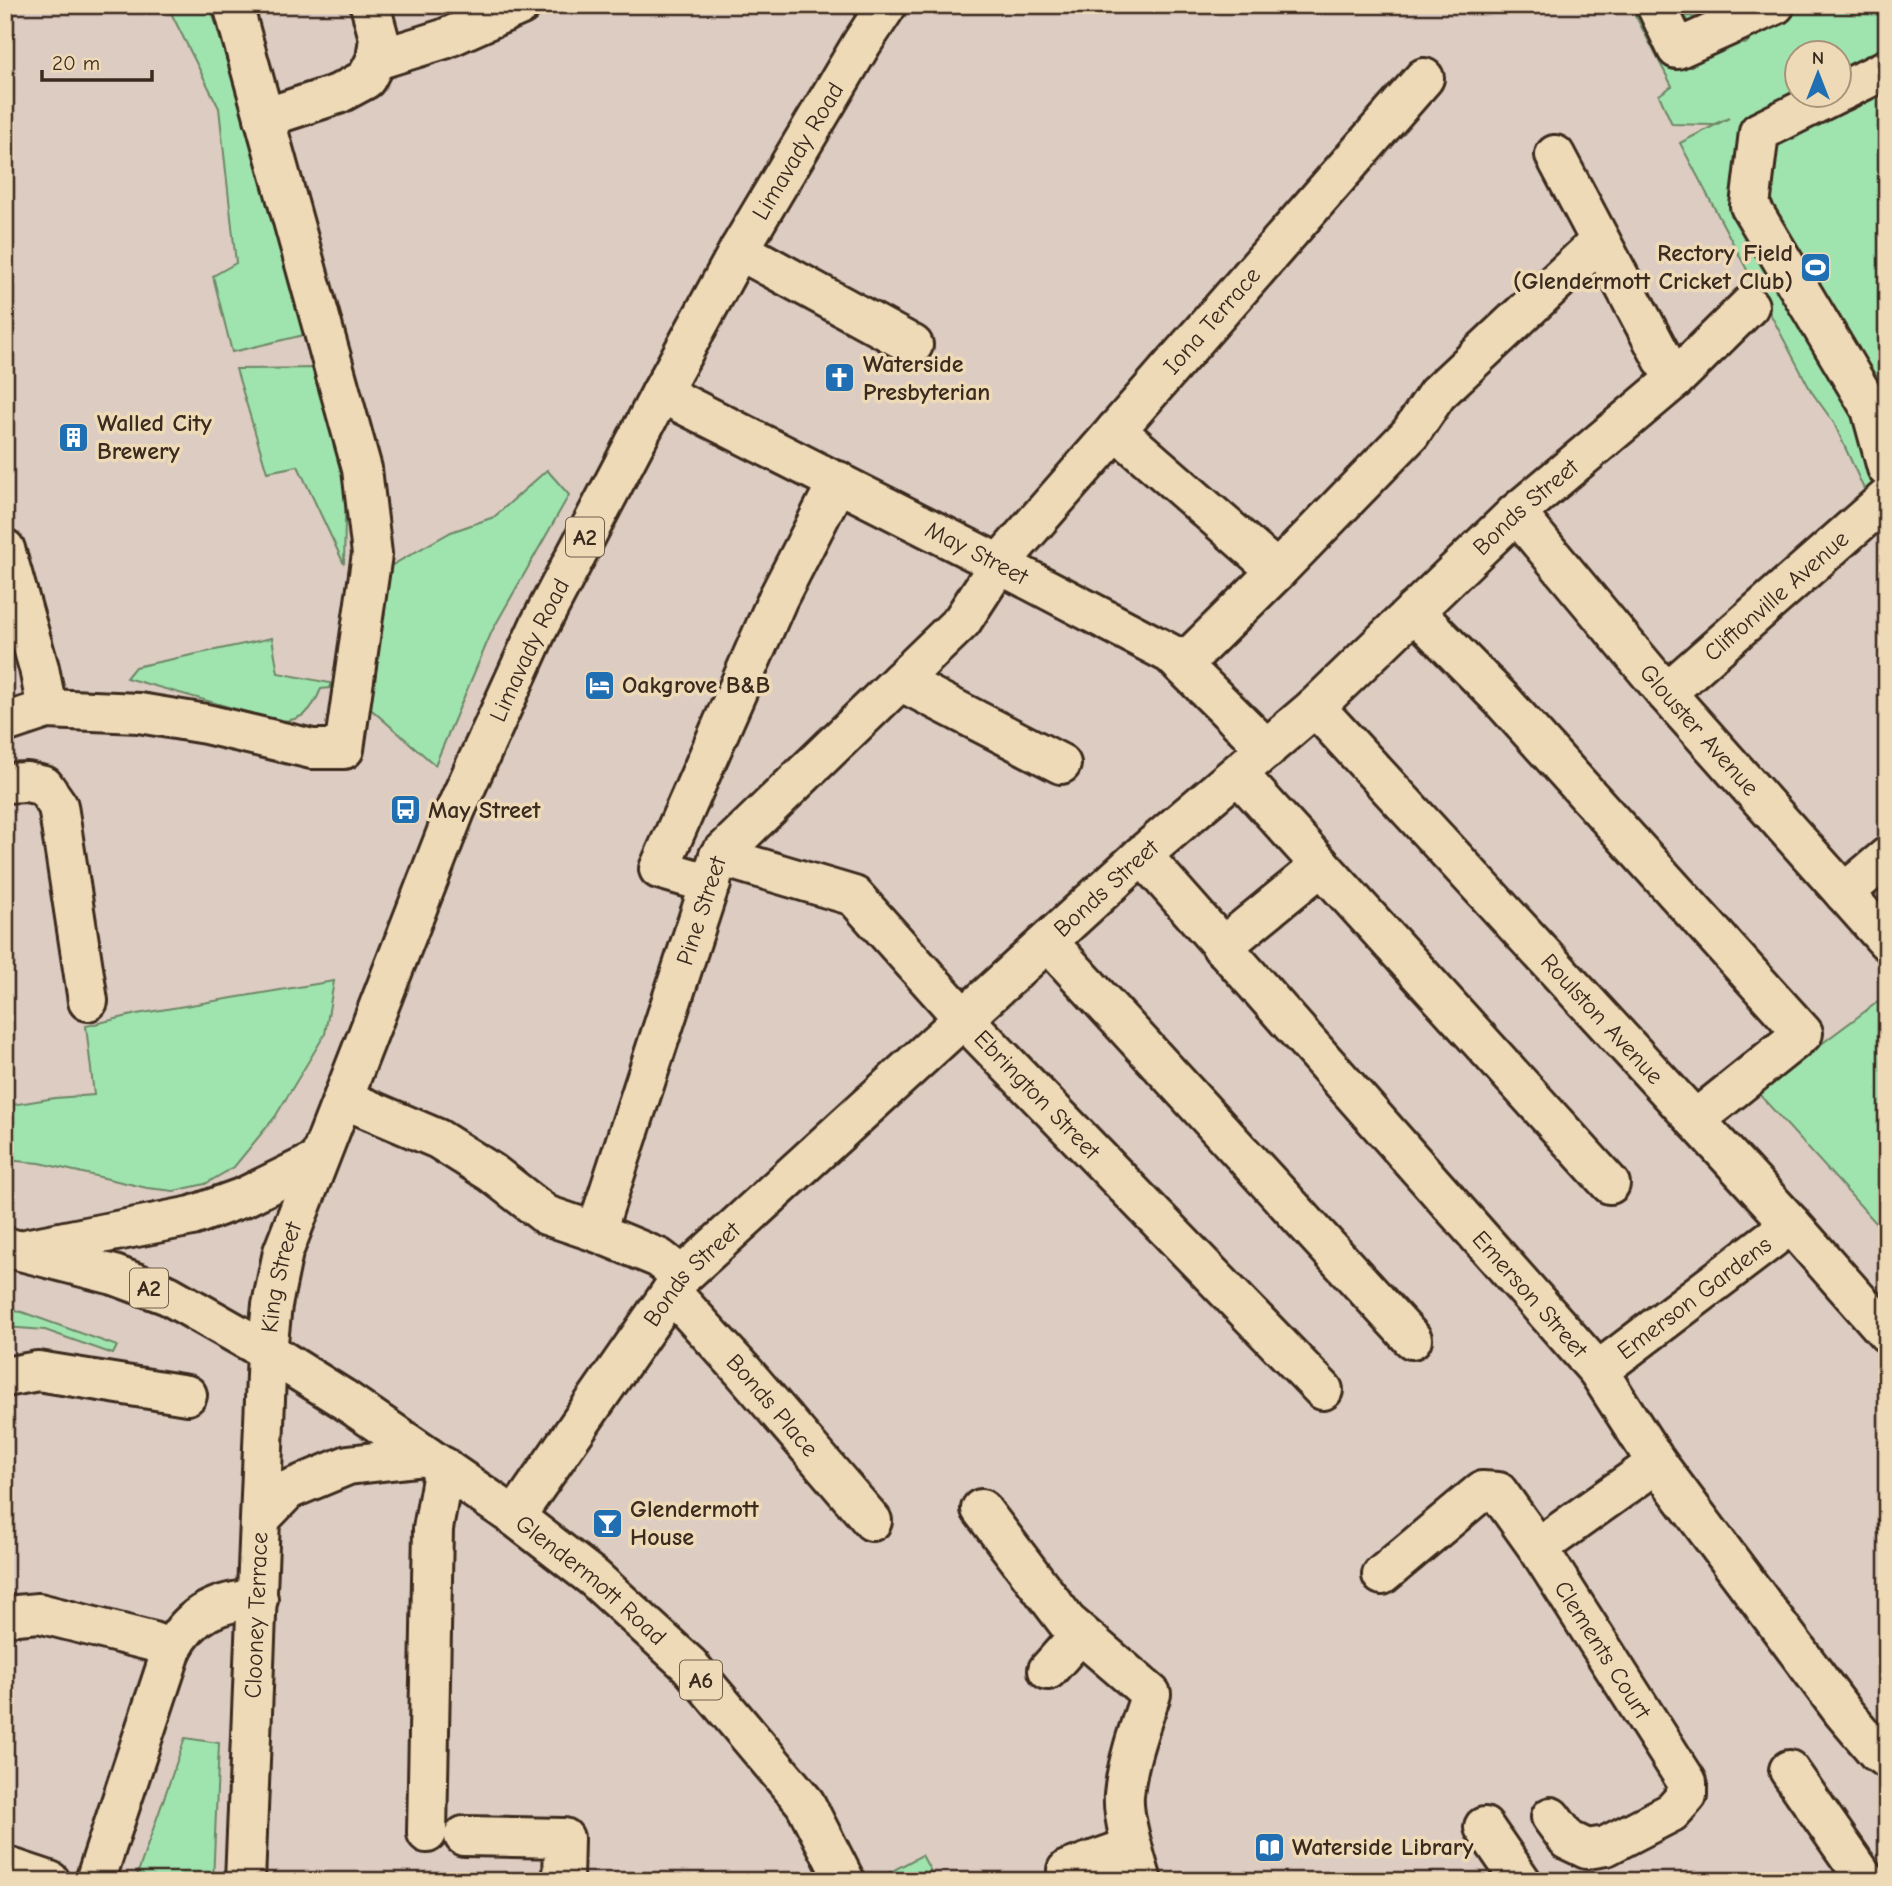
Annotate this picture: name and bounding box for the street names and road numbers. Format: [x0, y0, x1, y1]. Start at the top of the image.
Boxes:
street label: Limavady Road [746, 77, 849, 225]
street label: Iona Terrace [1158, 261, 1266, 380]
street label: Bonds Street [1467, 452, 1585, 561]
street label: May Street [921, 515, 1034, 591]
road number: A2 [566, 517, 604, 556]
street label: Cliftonville Avenue [1698, 525, 1854, 667]
street label: Limavady Road [483, 574, 575, 726]
street label: Glouster Avenue [1634, 658, 1765, 801]
street label: Bonds Street [1048, 833, 1165, 943]
street label: Pine Street [670, 852, 732, 969]
street label: Roulston Avenue [1535, 948, 1669, 1090]
street label: Ebrington Street [968, 1024, 1107, 1166]
street label: Bonds Street [637, 1215, 747, 1332]
street label: King Street [255, 1217, 308, 1334]
street label: Emerson Street [1467, 1225, 1594, 1364]
street label: Emerson Gardens [1612, 1230, 1777, 1365]
road number: A2 [130, 1268, 168, 1308]
street label: Bonds Place [721, 1348, 824, 1462]
street label: Glendermott Road [510, 1509, 672, 1651]
street label: Clooney Terrace [239, 1531, 273, 1699]
street label: Clements Court [1548, 1575, 1658, 1725]
road number: A6 [680, 1660, 722, 1700]

